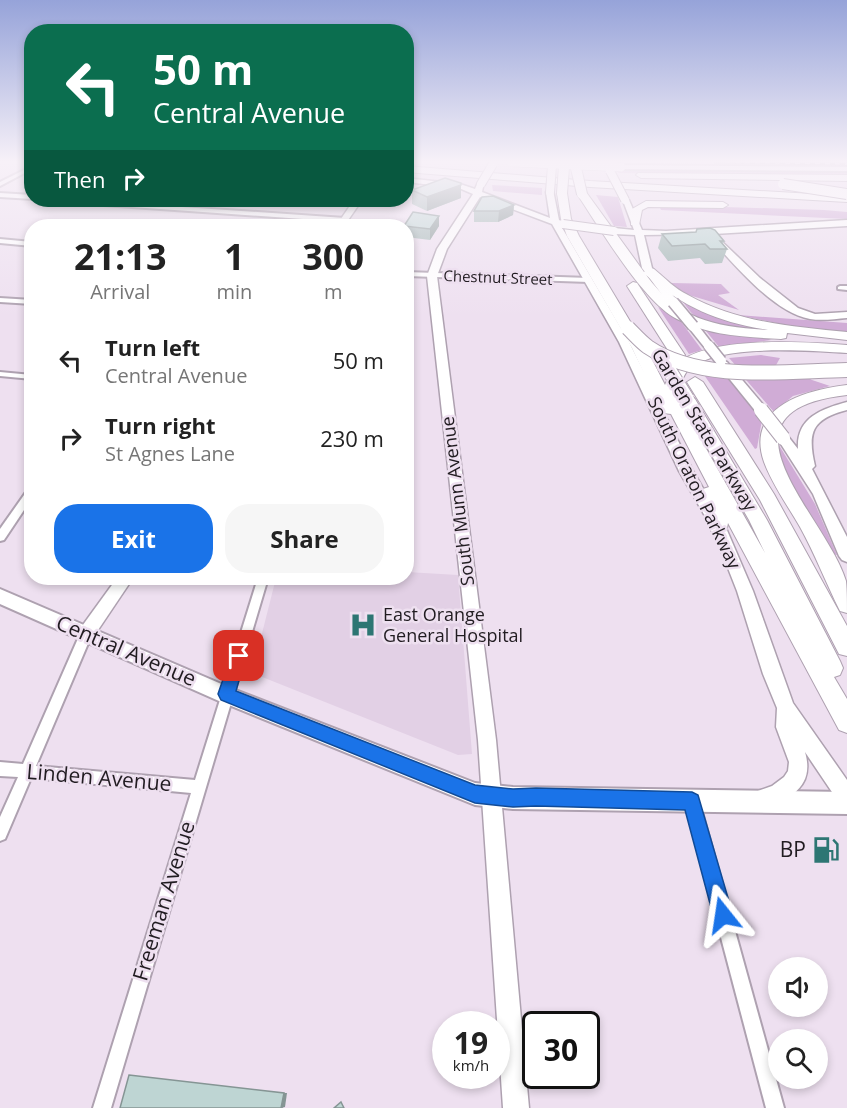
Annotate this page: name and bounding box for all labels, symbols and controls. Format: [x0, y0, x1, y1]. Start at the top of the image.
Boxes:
text: 50 m [153, 40, 253, 97]
icon: left [54, 48, 132, 126]
text: Central Avenue [153, 94, 345, 131]
icon: right [117, 162, 150, 195]
text: Then [54, 164, 105, 194]
text: 21:13 [74, 232, 167, 281]
text: 1 [224, 232, 245, 281]
text: 300 [302, 232, 364, 281]
street label: Chestnut Street [443, 265, 553, 289]
text: Arrival [90, 278, 150, 305]
text: min [216, 278, 252, 305]
text: m [324, 278, 342, 305]
text: Turn left [105, 332, 200, 362]
icon: left [54, 344, 87, 377]
street label: Garden State Parkway [647, 344, 763, 516]
text: 50 m [333, 345, 384, 375]
text: Central Avenue [105, 362, 247, 389]
street label: South Oraton Parkway [643, 392, 747, 574]
text: Turn right [105, 410, 216, 440]
street label: South Munn Avenue [435, 415, 479, 587]
icon: right [54, 422, 87, 455]
text: 230 m [320, 423, 384, 453]
text: St Agnes Lane [105, 440, 235, 467]
button: Exit [54, 504, 213, 573]
button: Share [225, 504, 384, 573]
place label: East Orange General Hospital [383, 602, 523, 647]
street label: Central Avenue [52, 608, 201, 692]
hospital icon: East Orange General Hospital [348, 610, 378, 640]
pin [213, 630, 264, 681]
icon: arrive [222, 639, 255, 672]
street label: Linden Avenue [26, 757, 173, 797]
street label: Freeman Avenue [125, 817, 201, 984]
place label: BP [780, 835, 806, 863]
fuel station icon: BP [811, 835, 841, 865]
position arrow [691, 883, 755, 947]
map controls [768, 957, 828, 1089]
button: sound [768, 957, 828, 1017]
speed limit sign: 30 [522, 1011, 600, 1089]
text: 19 [454, 1022, 488, 1063]
button: search [768, 1029, 828, 1089]
text: km/h [453, 1055, 489, 1075]

